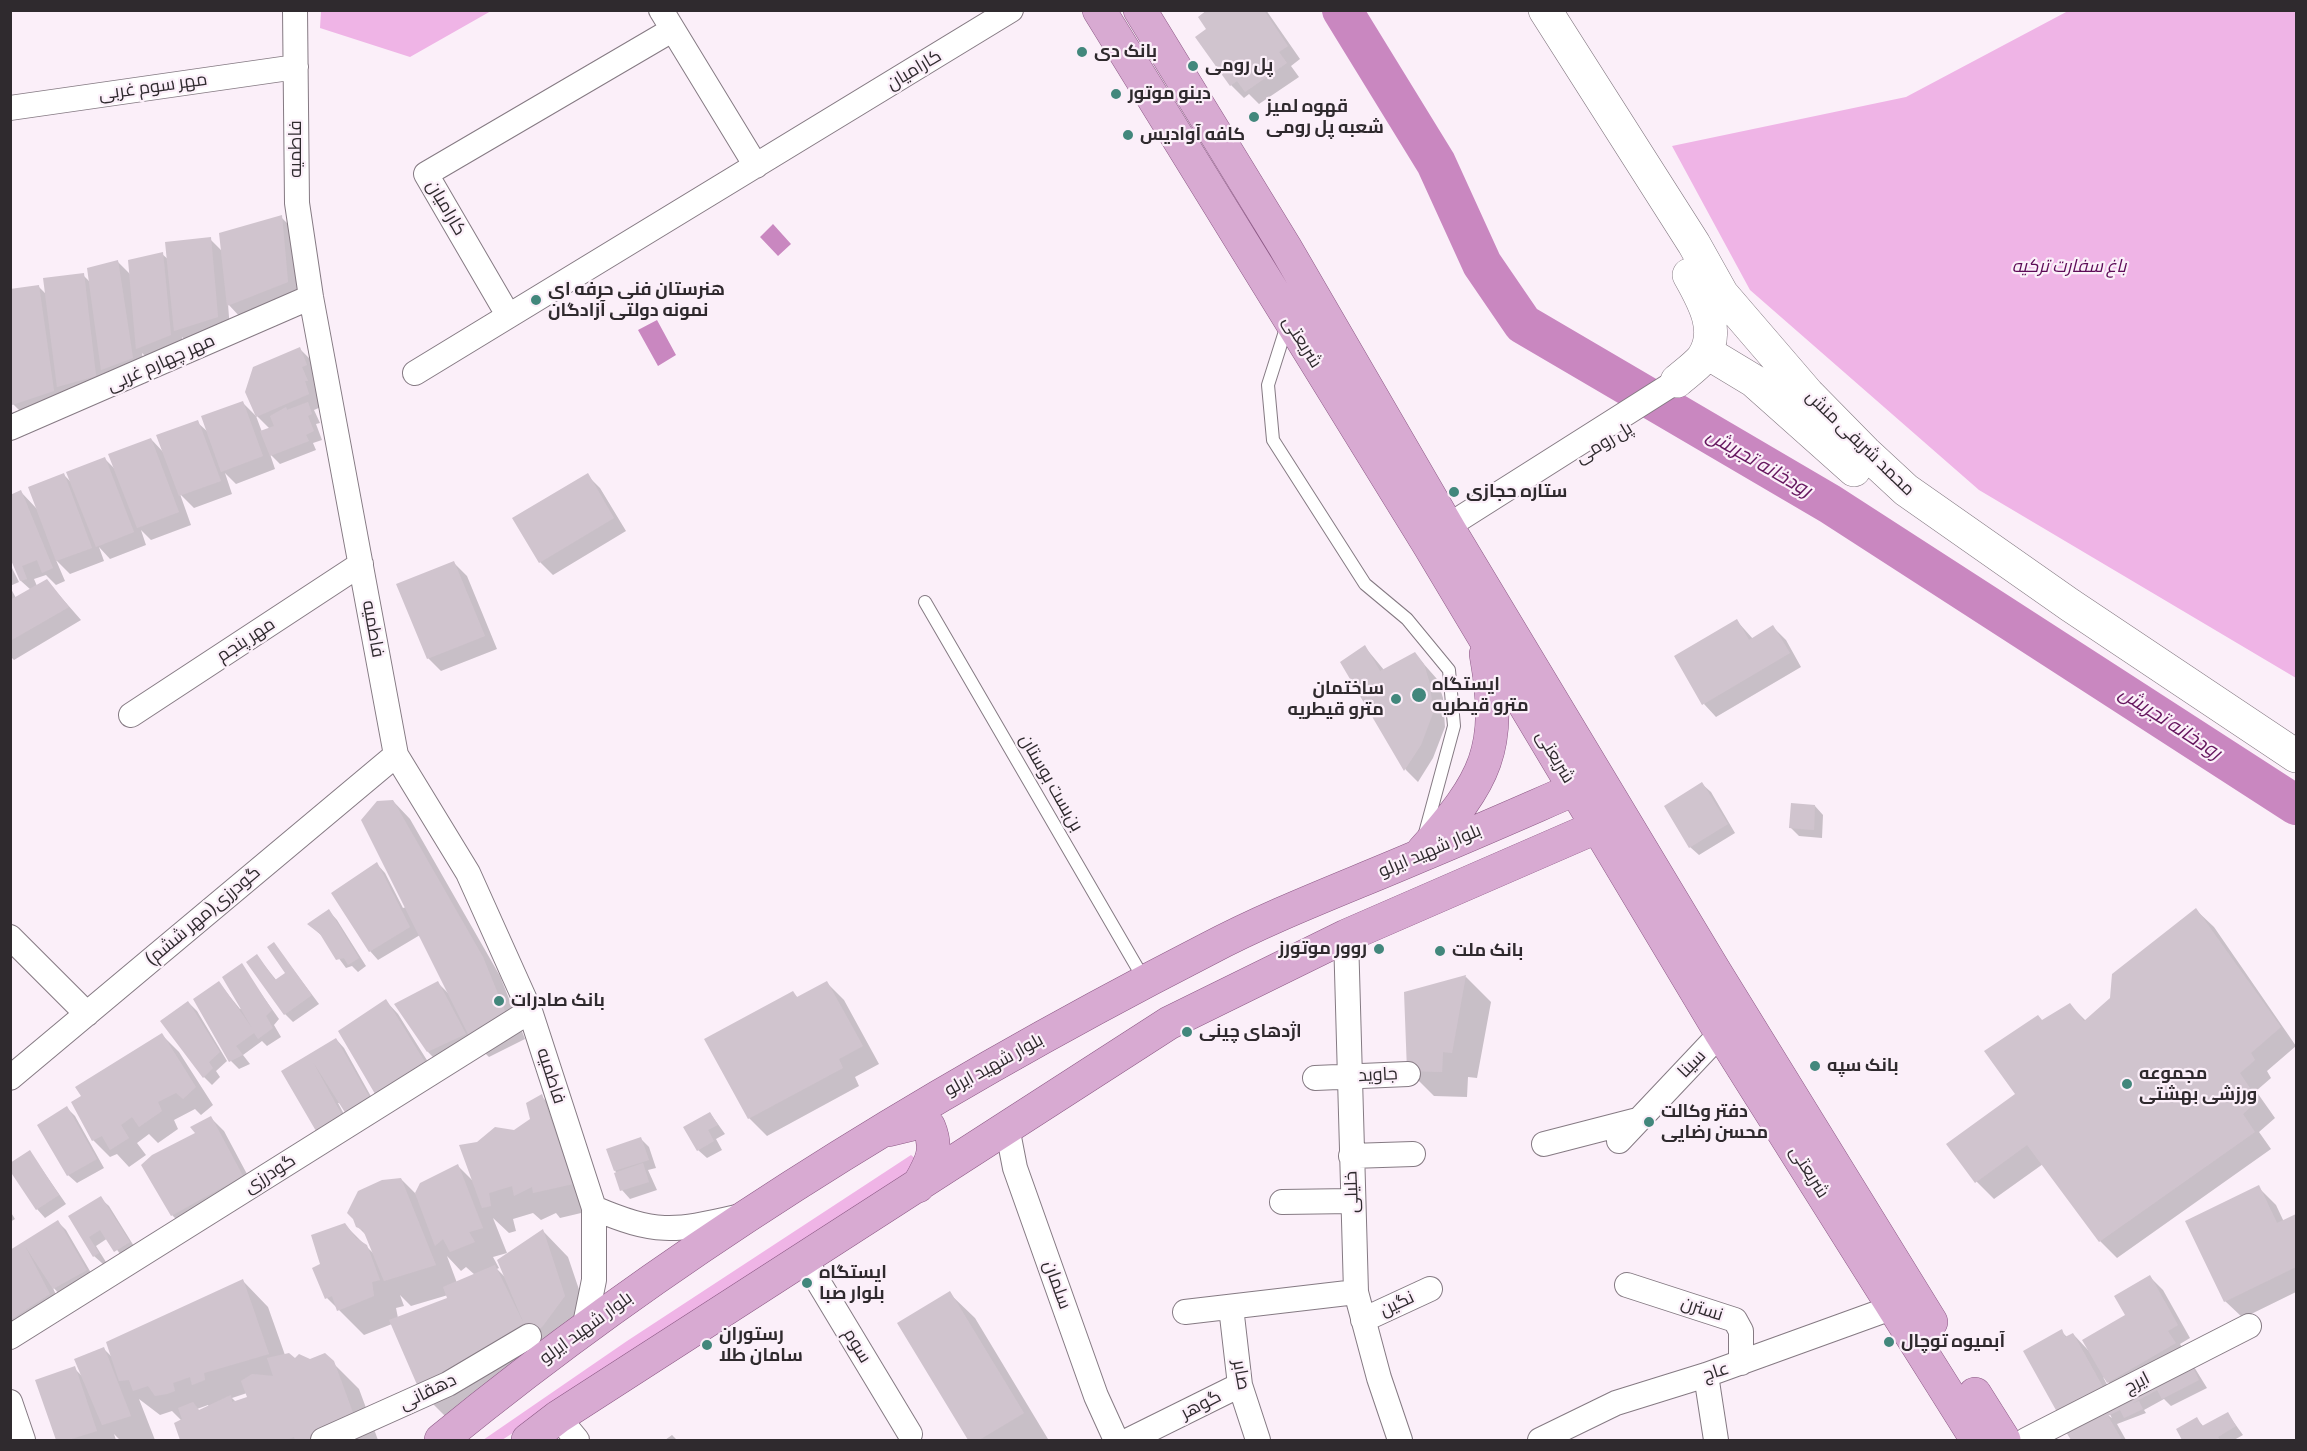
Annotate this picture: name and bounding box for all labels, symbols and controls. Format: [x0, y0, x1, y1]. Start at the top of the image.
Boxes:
place label: بانک دی [1094, 41, 1157, 63]
street label: کارامیان [883, 45, 945, 95]
marker: بانک دی [1075, 45, 1089, 59]
place label: پل رومی [1205, 55, 1273, 77]
marker: پل رومی [1186, 59, 1200, 73]
street label: مهر سوم غربی [97, 69, 209, 105]
place label: دینو موتور [1128, 83, 1211, 105]
marker: دینو موتور [1109, 87, 1123, 101]
place label: قهوه لمیز شعبه پل رومی [1266, 96, 1384, 138]
marker: قهوه لمیز شعبه پل رومی [1247, 110, 1261, 124]
street label: فاطمیه [285, 120, 307, 178]
place label: کافه آوادیس [1140, 124, 1245, 146]
marker: کافه آوادیس [1121, 128, 1135, 142]
street label: کارامیان [422, 176, 470, 240]
park label: باغ سفارت ترکیه [2012, 256, 2126, 278]
place label: هنرستان فنی حرفه ای نمونه دولتی آزادگان [548, 279, 725, 322]
marker: هنرستان فنی حرفه ای نمونه دولتی آزادگان [529, 293, 543, 307]
street label: شریعتی [1278, 312, 1326, 372]
street label: مهر چهارم غربی [104, 330, 218, 396]
street label: محمد شریفی منش [1801, 386, 1919, 500]
street label: پل رومی [1571, 418, 1637, 468]
water label: رودخانه تجریش [1702, 423, 1816, 503]
place label: ستاره حجازی [1466, 481, 1567, 503]
marker: ستاره حجازی [1447, 485, 1461, 499]
street label: فاطمیه [357, 599, 389, 659]
street label: مهر پنجم [213, 613, 279, 667]
place label: ایستگاه مترو قیطریه [1432, 674, 1529, 716]
place label: ساختمان مترو قیطریه [1287, 678, 1384, 720]
water label: رودخانه تجریش [2114, 681, 2226, 765]
marker: ایستگاه مترو قیطریه [1410, 686, 1428, 704]
marker: ساختمان مترو قیطریه [1389, 692, 1403, 706]
street label: شریعتی [1531, 727, 1579, 787]
street label: بن‌بست بوستان [1014, 731, 1088, 835]
street label: بلوار شهید ایرلو [1375, 820, 1485, 882]
street label: گودرزی(مهر ششم) [141, 862, 265, 970]
place label: روور موتورز [1278, 938, 1367, 960]
place label: بانک ملت [1452, 940, 1523, 962]
marker: روور موتورز [1372, 942, 1386, 956]
marker: بانک ملت [1433, 944, 1447, 958]
place label: بانک صادرات [511, 990, 605, 1012]
marker: بانک صادرات [492, 994, 506, 1008]
place label: اژدهای چینی [1199, 1021, 1302, 1043]
marker: اژدهای چینی [1180, 1025, 1194, 1039]
street label: بلوار شهید ایرلو [941, 1029, 1047, 1101]
street label: فاطمیه [532, 1045, 570, 1107]
street label: سینا [1674, 1045, 1710, 1083]
place label: بانک سپه [1827, 1055, 1899, 1077]
marker: بانک سپه [1808, 1059, 1822, 1073]
street label: جاوید [1358, 1063, 1398, 1087]
place label: مجموعه ورزشی بهشتی [2139, 1063, 2257, 1106]
marker: مجموعه ورزشی بهشتی [2120, 1077, 2134, 1091]
place label: دفتر وکالت محسن رضایی [1661, 1101, 1768, 1144]
marker: دفتر وکالت محسن رضایی [1642, 1115, 1656, 1129]
street label: شریعتی [1785, 1142, 1833, 1202]
street label: گودرزی [240, 1150, 300, 1198]
street label: خلیلی [1340, 1171, 1364, 1213]
street label: سلمان [1038, 1258, 1076, 1312]
place label: ایستگاه بلوار صبا [819, 1262, 887, 1304]
marker: ایستگاه بلوار صبا [800, 1276, 814, 1290]
street label: بلوار شهید ایرلو [535, 1287, 637, 1369]
street label: نگین [1376, 1287, 1418, 1321]
street label: نسترن [1678, 1292, 1726, 1326]
place label: رستوران سامان طلا [719, 1324, 803, 1366]
street label: سوم [838, 1325, 876, 1367]
place label: آبمیوه توچال [1901, 1331, 2005, 1353]
marker: آبمیوه توچال [1882, 1335, 1896, 1349]
marker: رستوران سامان طلا [700, 1338, 714, 1352]
street label: صابر [1228, 1358, 1254, 1392]
street label: عاج [1700, 1358, 1732, 1386]
street label: ایرج [2121, 1368, 2153, 1398]
street label: دهقانی [396, 1369, 460, 1415]
street label: گوهر [1177, 1386, 1225, 1424]

